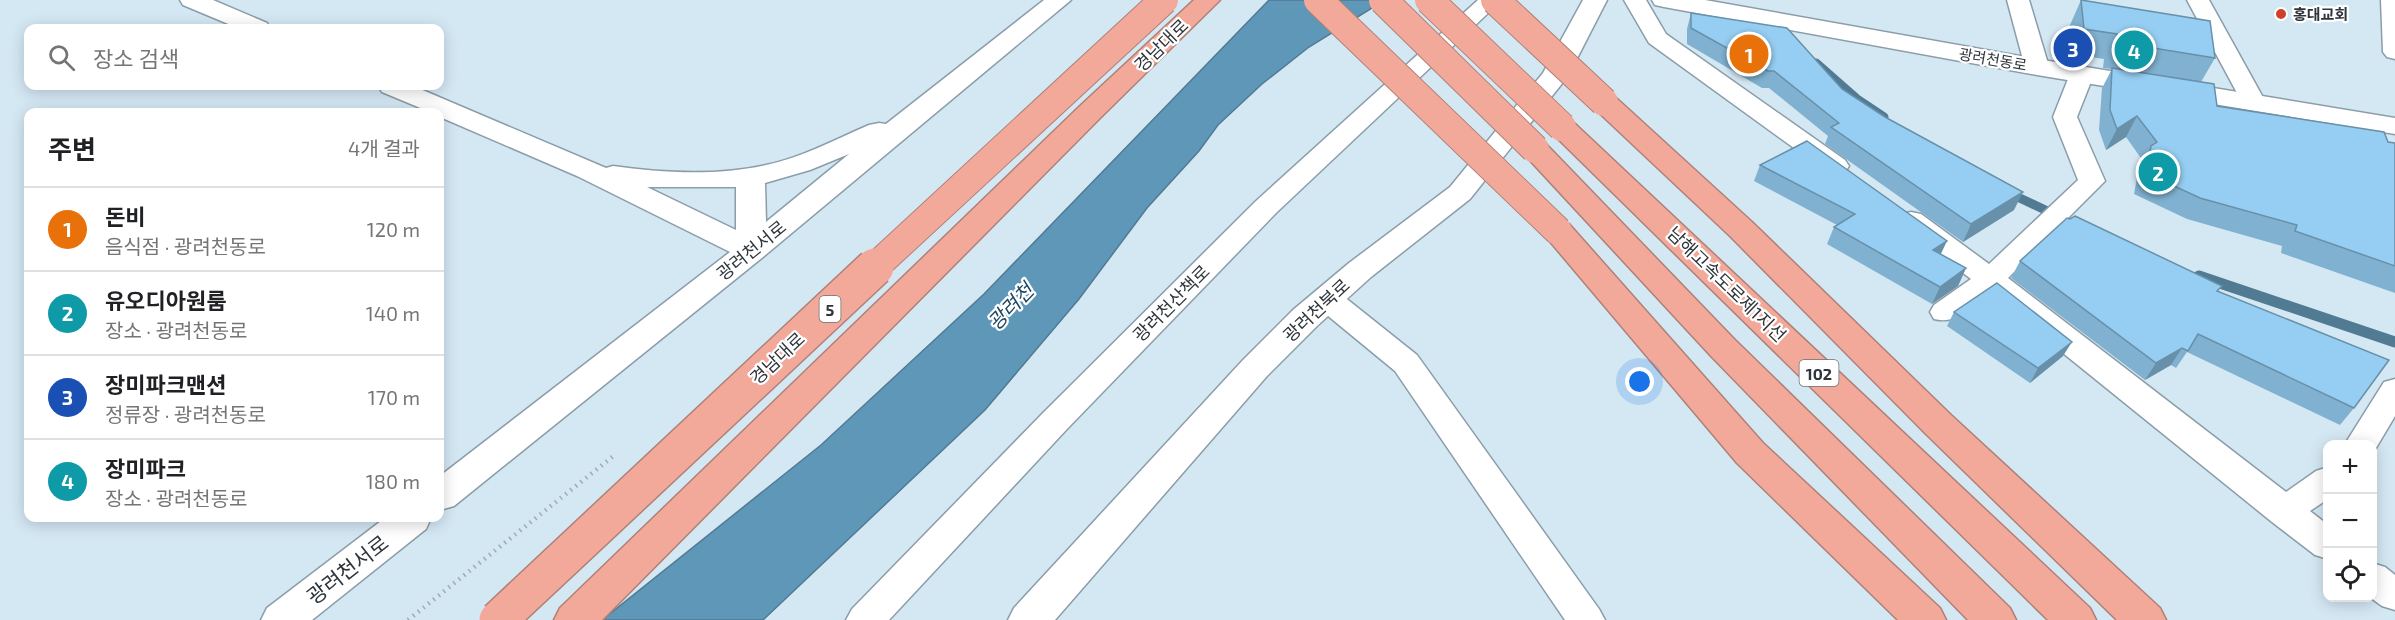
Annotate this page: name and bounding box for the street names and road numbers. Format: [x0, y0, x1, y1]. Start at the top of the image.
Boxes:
street label: 경남대로 [1130, 14, 1192, 76]
street label: 광려천동로 [1957, 44, 2029, 74]
street label: 광려천서로 [712, 215, 790, 285]
street label: 남해고속도로제1지선 [1663, 222, 1791, 346]
street label: 광려천산책로 [1128, 260, 1214, 346]
street label: 광려천북로 [1278, 274, 1354, 346]
road number: 5 [820, 296, 840, 322]
street label: 경남대로 [745, 327, 809, 389]
road number: 102 [1800, 360, 1838, 386]
street label: 광려천서로 [301, 529, 393, 609]

